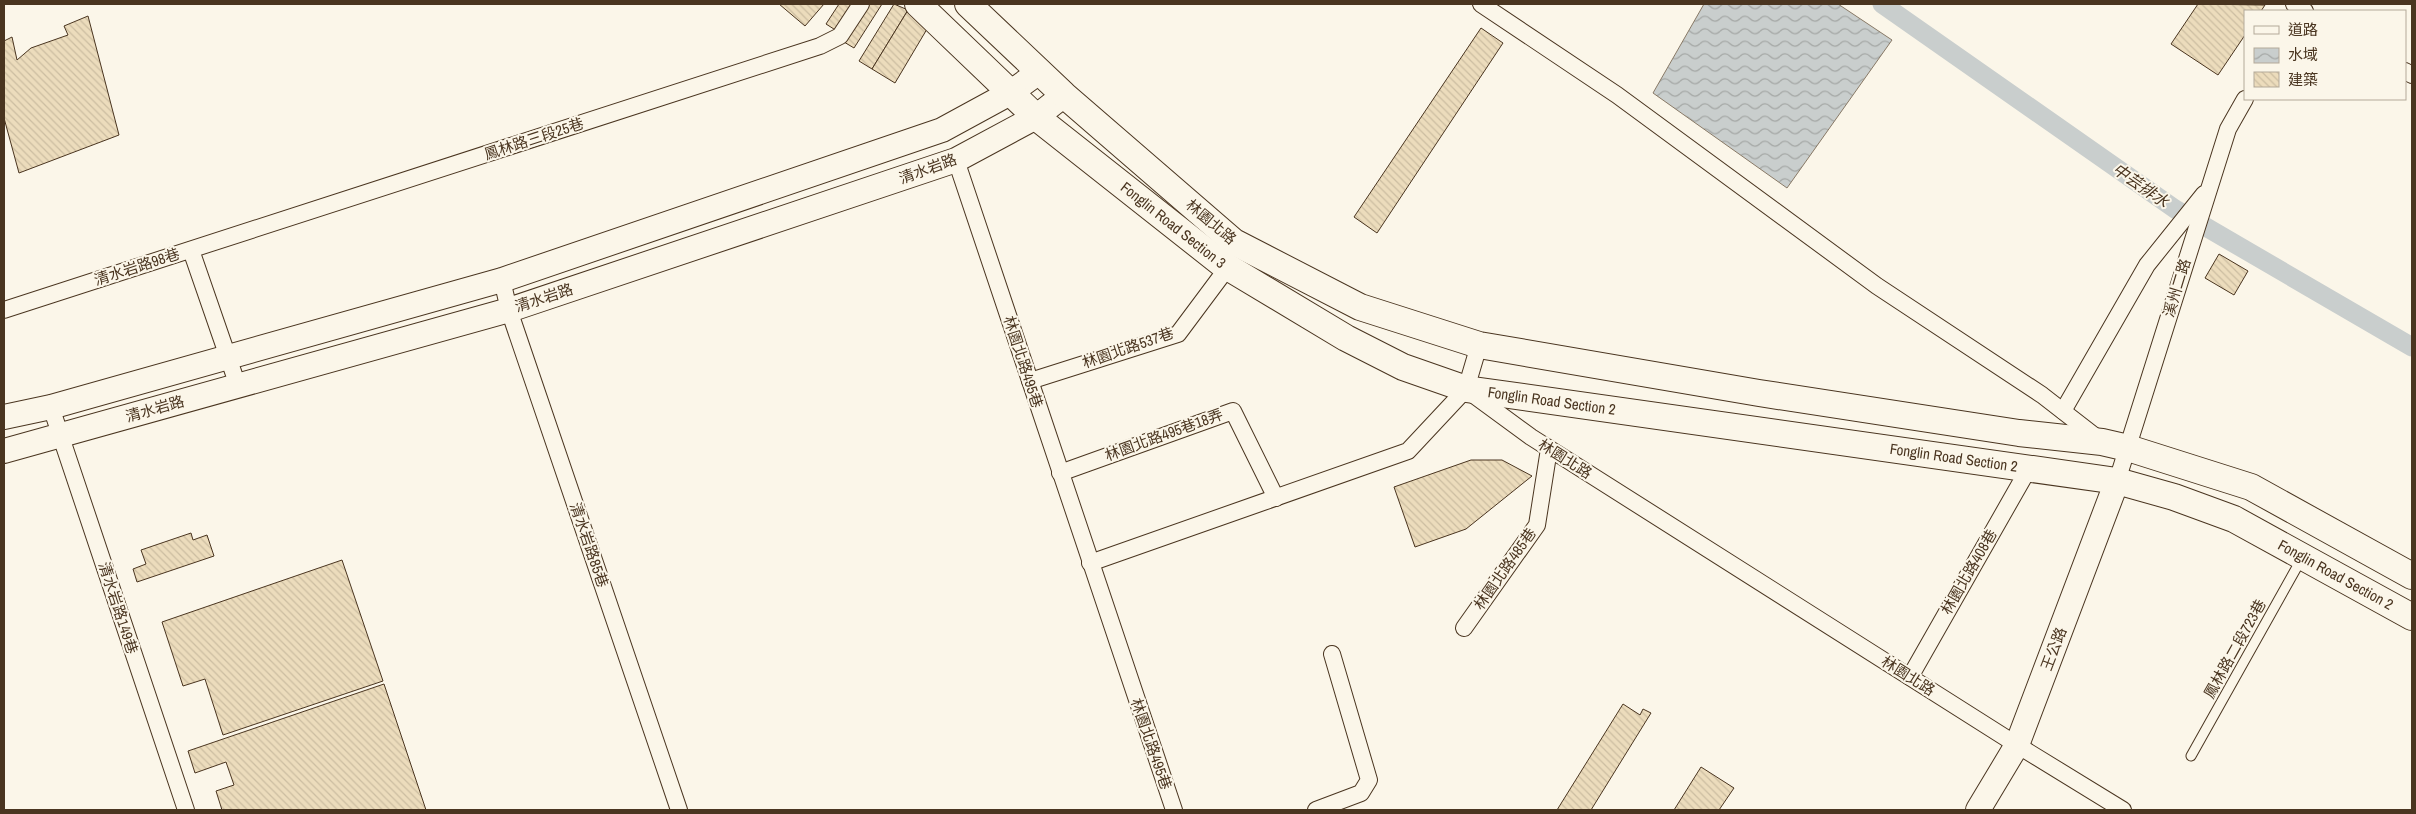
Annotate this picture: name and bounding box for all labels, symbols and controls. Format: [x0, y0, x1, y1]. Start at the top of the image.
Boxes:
legend [2244, 10, 2406, 100]
text: 道路 [2288, 19, 2318, 40]
text: 水域 [2288, 44, 2318, 65]
text: 建築 [2288, 69, 2318, 90]
street label: 鳳林路三段25巷 [481, 113, 586, 165]
street label: 清水岩路 [896, 148, 960, 189]
water label: 中芸排水 [2108, 158, 2174, 213]
street label: Fonglin Road Section 3 [1116, 177, 1231, 273]
street label: 林園北路 [1182, 194, 1241, 249]
street label: 清水岩路98巷 [91, 243, 182, 290]
street label: 溪州二路 [2158, 256, 2195, 320]
street label: 清水岩路 [512, 278, 576, 317]
street label: 林園北路495巷 [999, 313, 1048, 411]
street label: 林園北路537巷 [1079, 322, 1176, 373]
street label: Fonglin Road Section 2 [1487, 381, 1617, 420]
street label: 清水岩路 [123, 390, 187, 427]
street label: 林園北路495巷18弄 [1102, 403, 1226, 466]
street label: 林園北路 [1534, 434, 1596, 483]
street label: Fonglin Road Section 2 [1889, 438, 2019, 477]
street label: 清水岩路85巷 [565, 499, 614, 590]
street label: 林園北路485巷 [1469, 524, 1541, 614]
street label: 林園北路408巷 [1936, 525, 2002, 618]
street label: Fonglin Road Section 2 [2274, 534, 2397, 615]
street label: 清水岩路149巷 [94, 559, 143, 657]
street label: 鳳林路二段723巷 [2199, 595, 2271, 702]
street label: 王公路 [2036, 624, 2071, 674]
street label: 林園北路 [1877, 651, 1939, 700]
street label: 林園北路495巷 [1126, 695, 1177, 792]

